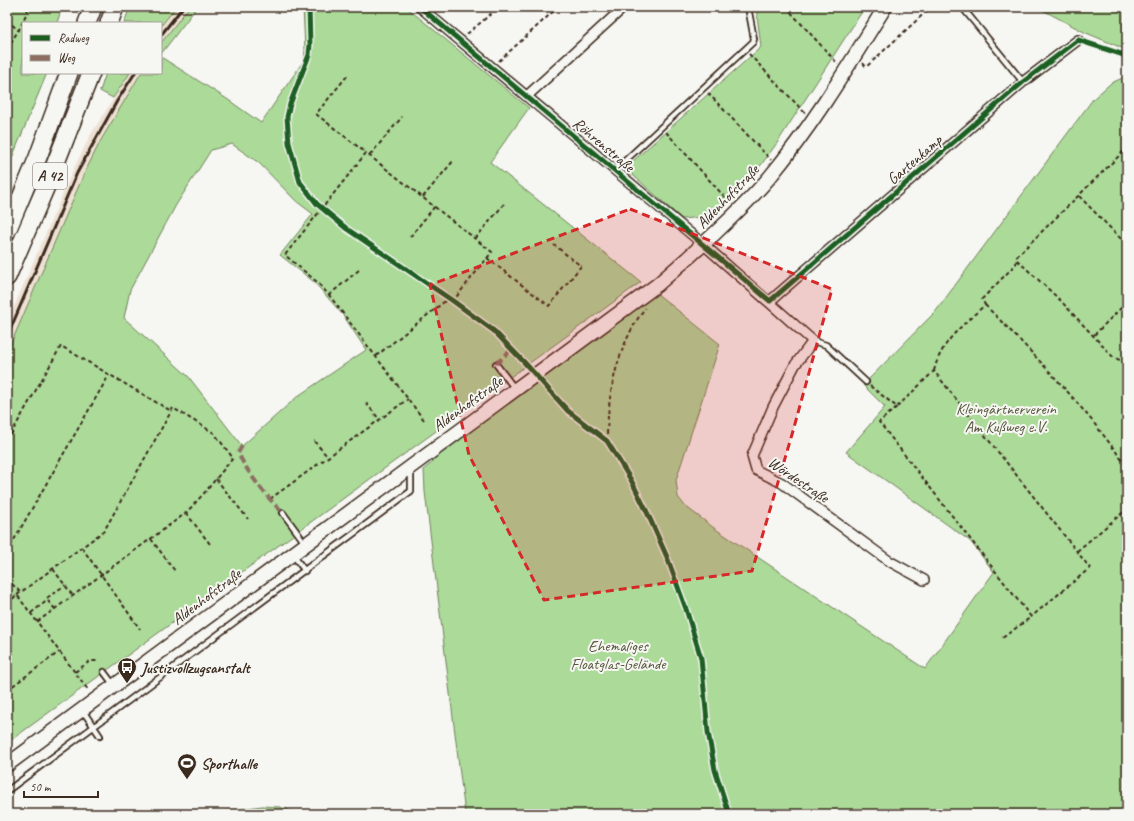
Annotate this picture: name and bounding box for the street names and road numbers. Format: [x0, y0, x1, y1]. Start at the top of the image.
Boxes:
street label: Röhrenstraße [568, 113, 640, 177]
street label: Gartenkamp [883, 130, 947, 189]
street label: Aldenhofstraße [692, 159, 765, 233]
road number: A 42 [33, 163, 67, 189]
street label: Aldenhofstraße [429, 371, 508, 436]
street label: Wördestraße [764, 452, 834, 508]
street label: Aldenhofstraße [168, 563, 247, 629]

